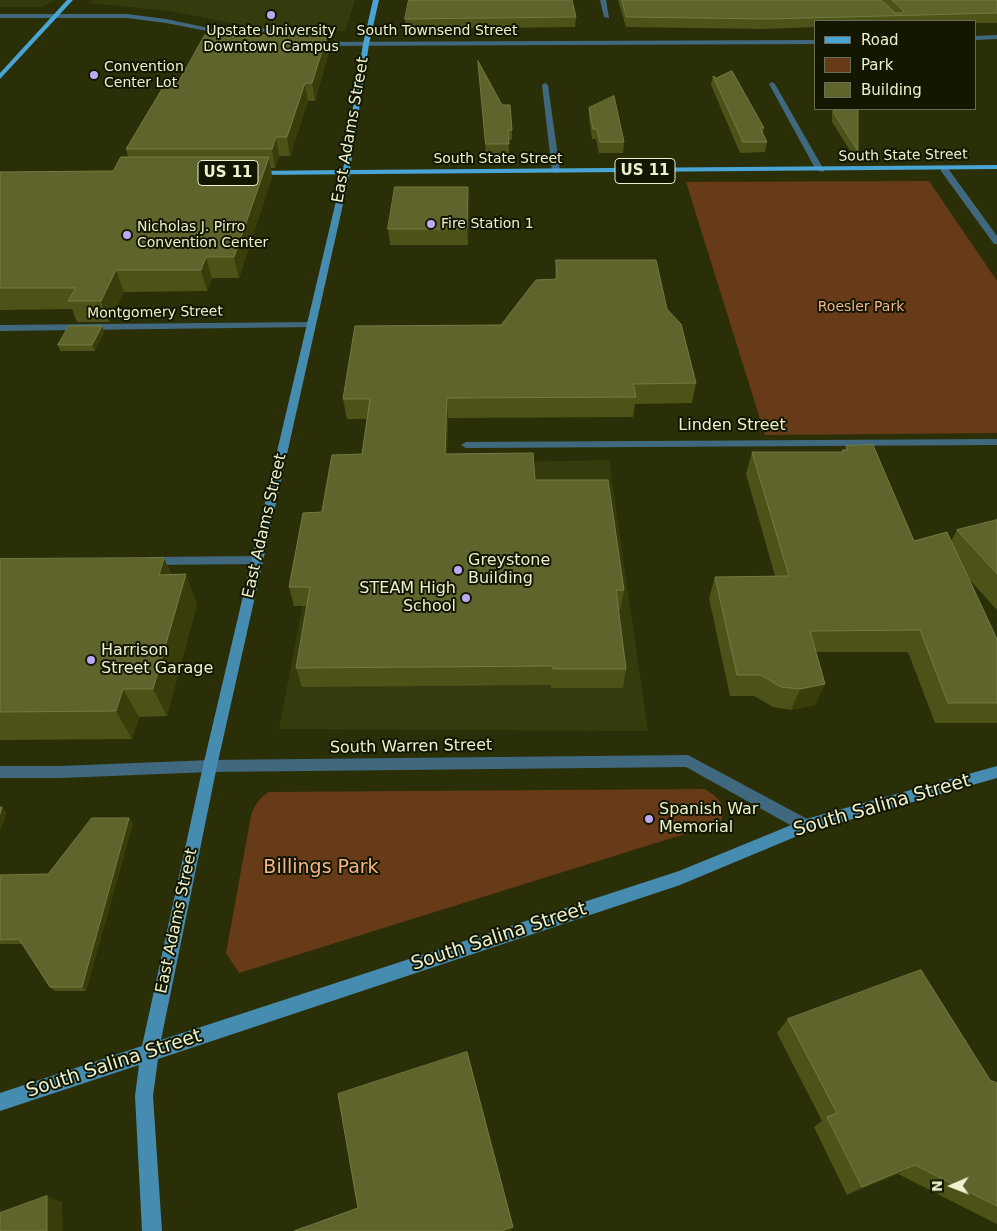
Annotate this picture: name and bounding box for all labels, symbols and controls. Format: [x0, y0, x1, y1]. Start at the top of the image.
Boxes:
marker: Upstate University Downtown Campus [265, 9, 277, 21]
legend [814, 20, 977, 110]
place label: Upstate University Downtown Campus [203, 23, 339, 56]
street label: South Townsend Street [357, 23, 517, 39]
text: Road [861, 31, 899, 49]
street label: East Adams Street [329, 56, 373, 204]
text: Park [861, 56, 893, 74]
place label: Convention Center Lot [104, 59, 184, 92]
marker: Convention Center Lot [88, 69, 100, 81]
text: Building [861, 81, 922, 99]
street label: South State Street [838, 146, 968, 166]
street label: South State Street [433, 151, 563, 167]
road number: US 11 [615, 158, 675, 184]
road number: US 11 [198, 160, 258, 186]
place label: Fire Station 1 [441, 216, 534, 232]
marker: Fire Station 1 [425, 218, 437, 230]
place label: Nicholas J. Pirro Convention Center [137, 219, 268, 252]
marker: Nicholas J. Pirro Convention Center [121, 229, 133, 241]
park label: Roesler Park [818, 299, 904, 315]
street label: Montgomery Street [87, 303, 223, 323]
street label: Linden Street [678, 416, 786, 436]
street label: East Adams Street [239, 452, 291, 600]
place label: Greystone Building [468, 551, 550, 589]
marker: Greystone Building [452, 564, 464, 576]
place label: STEAM High School [359, 579, 456, 617]
marker: STEAM High School [460, 592, 472, 604]
place label: Harrison Street Garage [101, 641, 213, 679]
marker: Harrison Street Garage [85, 654, 97, 666]
street label: South Warren Street [330, 736, 492, 758]
street label: South Salina Street [791, 770, 973, 842]
place label: Spanish War Memorial [659, 800, 758, 838]
marker: Spanish War Memorial [643, 813, 655, 825]
street label: East Adams Street [152, 847, 202, 995]
park label: Billings Park [263, 857, 379, 879]
street label: South Salina Street [408, 898, 590, 976]
street label: South Salina Street [23, 1025, 205, 1103]
north arrow [927, 1161, 977, 1211]
text: N [929, 1180, 945, 1192]

